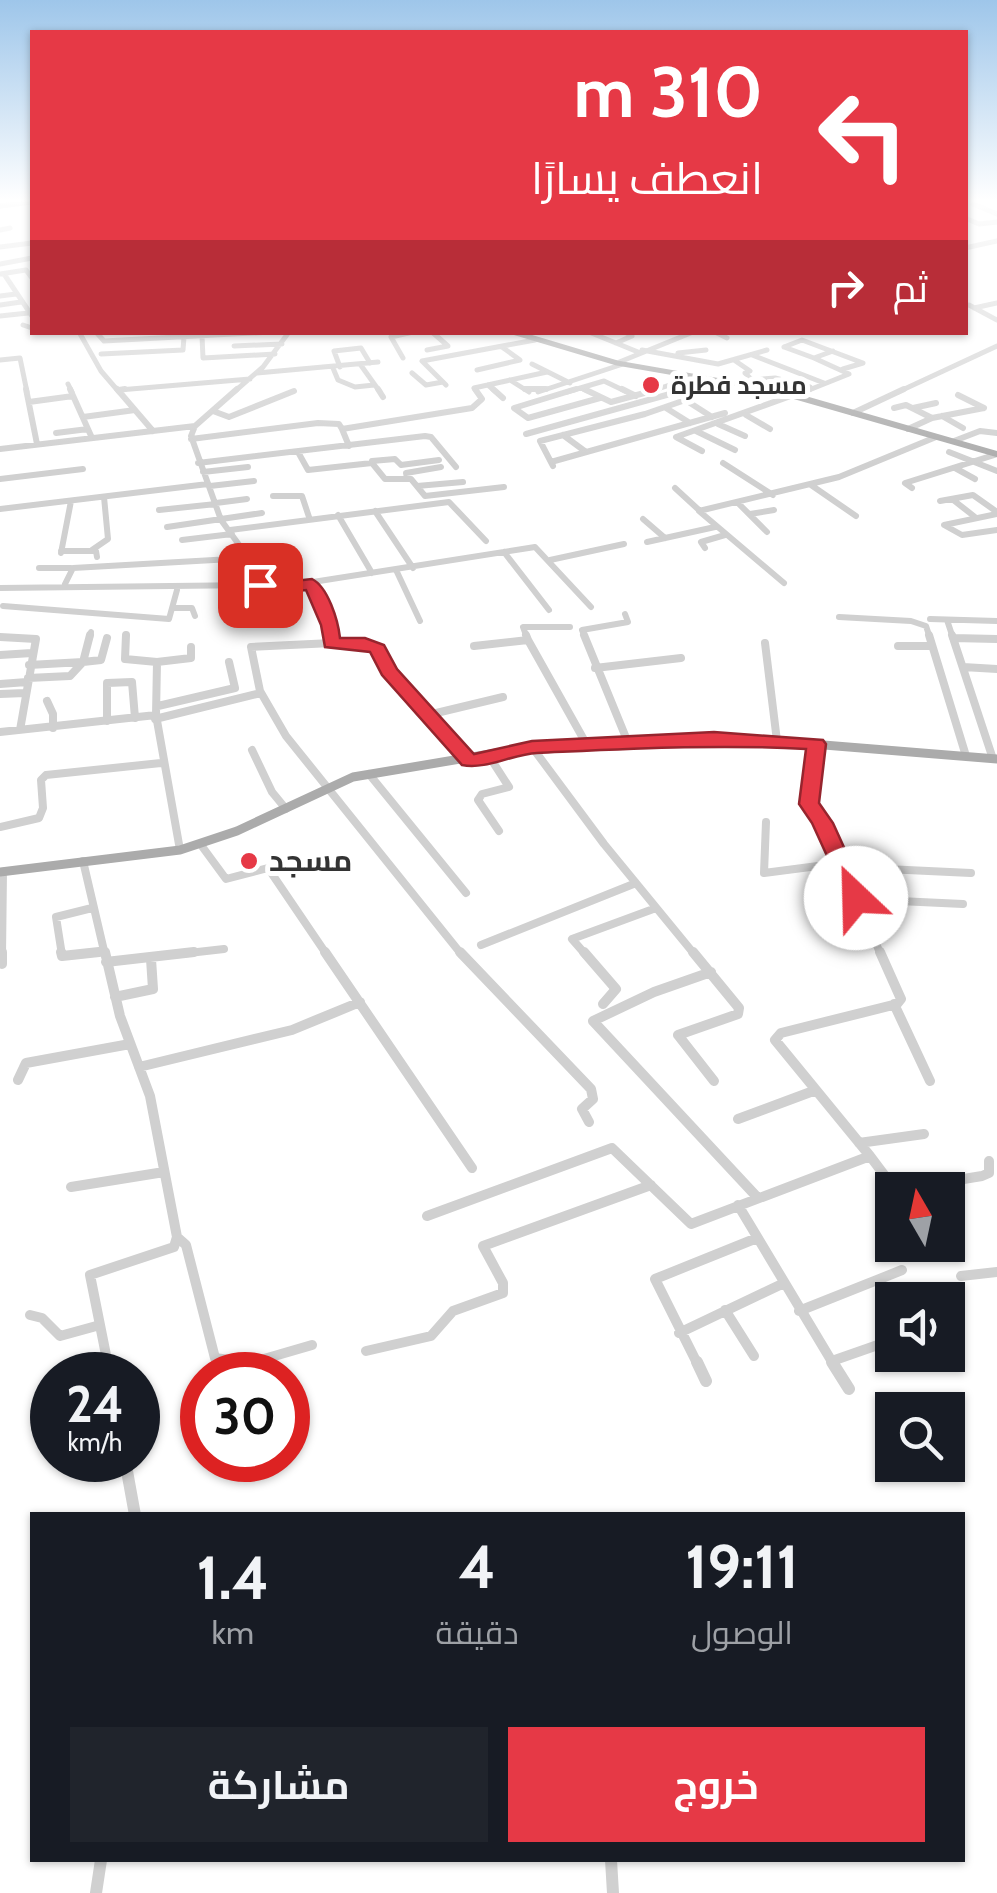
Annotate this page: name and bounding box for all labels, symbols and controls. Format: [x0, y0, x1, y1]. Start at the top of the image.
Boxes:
text: 310 m [573, 49, 763, 135]
icon: left [798, 70, 928, 200]
text: انعطف يسارًا [531, 151, 763, 205]
icon: right [818, 260, 873, 315]
text: ثم [893, 265, 928, 312]
place label: مسجد فطرة [671, 370, 807, 400]
marker: مسجد فطرة [640, 374, 662, 396]
pin [218, 543, 303, 628]
icon: arrive [233, 558, 288, 613]
place label: مسجد [269, 842, 352, 879]
position arrow [804, 846, 908, 950]
marker: مسجد [238, 850, 260, 872]
north arrow [875, 1172, 965, 1262]
map controls [875, 1172, 965, 1482]
button: sound [875, 1282, 965, 1372]
speed limit sign: 30 [180, 1352, 310, 1482]
text: 24 [66, 1374, 124, 1435]
button: search [875, 1392, 965, 1482]
text: km/h [68, 1427, 122, 1457]
text: 4 [459, 1530, 496, 1603]
text: 19:11 [685, 1530, 799, 1603]
text: 1.4 [196, 1541, 269, 1614]
text: km [212, 1613, 254, 1652]
text: دقيقة [436, 1613, 519, 1652]
text: الوصول [691, 1613, 793, 1652]
button: مشاركة [70, 1727, 488, 1842]
button: خروج [508, 1727, 925, 1842]

